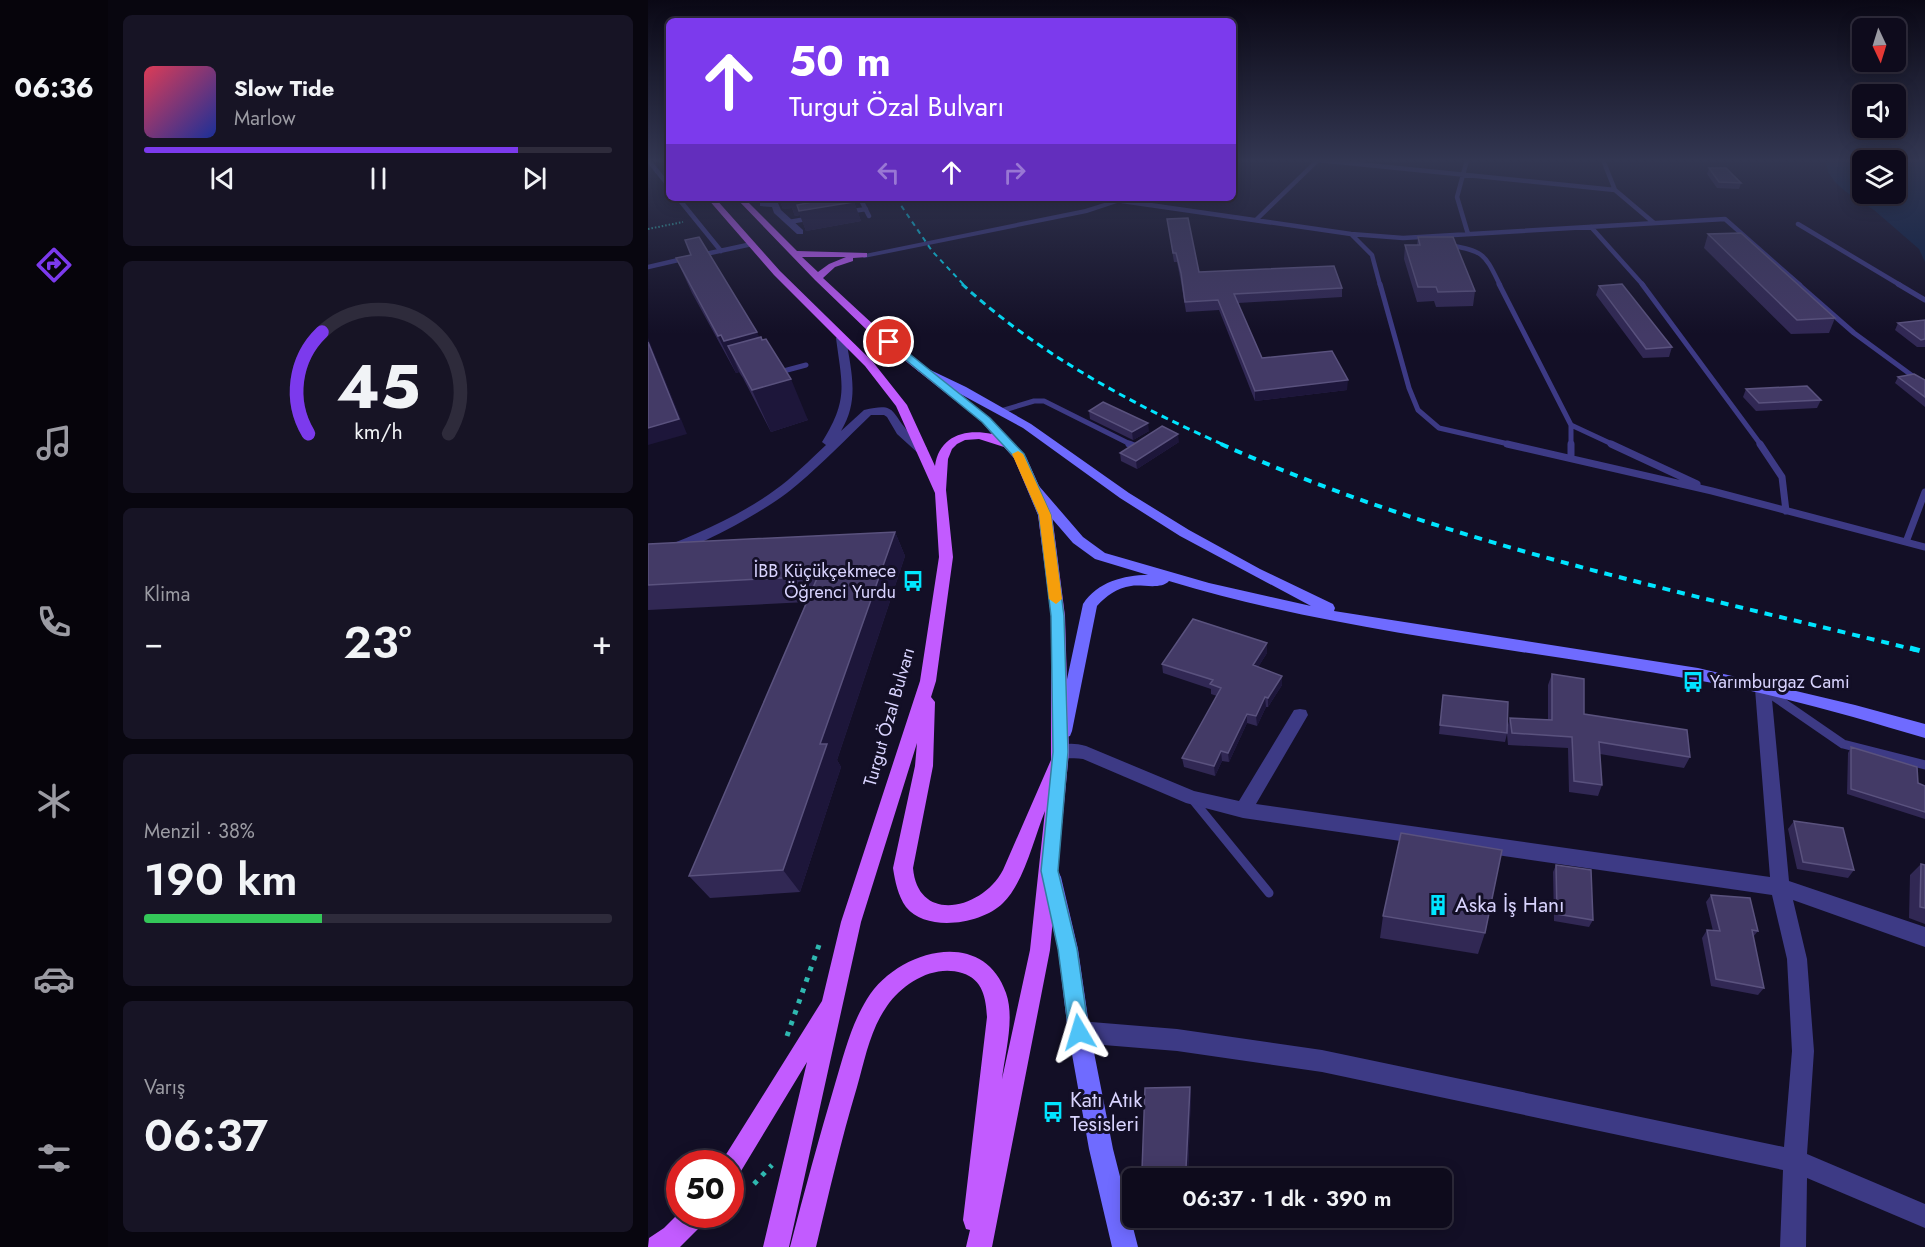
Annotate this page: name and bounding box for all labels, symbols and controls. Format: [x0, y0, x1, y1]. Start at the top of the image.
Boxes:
north arrow [1852, 18, 1906, 72]
map controls [1852, 18, 1906, 204]
text: 50 m [789, 31, 891, 92]
icon: ahead [690, 42, 768, 120]
text: 06:36 [14, 68, 94, 107]
text: Slow Tide [234, 72, 334, 104]
button: sound [1852, 84, 1906, 138]
text: Turgut Özal Bulvarı [789, 87, 1004, 126]
text: Marlow [234, 104, 296, 133]
button: layers [1852, 150, 1906, 204]
icon: left [872, 156, 905, 189]
icon: ahead [935, 156, 968, 189]
icon: right [998, 156, 1031, 189]
icon: previous [206, 162, 239, 195]
icon: pause [362, 162, 395, 195]
icon: next [518, 162, 551, 195]
icon: directions [33, 244, 75, 286]
pin [863, 316, 914, 367]
icon: arrive [872, 325, 905, 358]
text: 45 [336, 341, 420, 431]
text: km/h [354, 417, 402, 448]
icon: music [33, 422, 75, 464]
place label: İBB Küçükçekmece Öğrenci Yurdu [754, 558, 896, 605]
bus stop icon: İBB Küçükçekmece Öğrenci Yurdu [901, 569, 925, 593]
text: Klima [144, 580, 190, 609]
icon: phone [33, 601, 75, 643]
text: 23° [343, 610, 412, 675]
text: − [144, 619, 163, 666]
text: + [592, 619, 612, 666]
street label: Turgut Özal Bulvarı [857, 644, 921, 790]
place label: Yarımburgaz Cami [1710, 669, 1850, 695]
bus stop icon: Yarımburgaz Cami [1681, 670, 1705, 694]
icon: climate [33, 780, 75, 822]
text: Menzil · 38% [144, 817, 255, 846]
text: 190 km [144, 847, 298, 912]
place label: Aska İş Hanı [1455, 890, 1564, 920]
building icon: Aska İş Hanı [1426, 893, 1450, 917]
icon: car [33, 958, 75, 1000]
position arrow [1047, 1000, 1111, 1064]
text: Varış [144, 1073, 185, 1102]
place label: Katı Atık Tesisleri [1070, 1085, 1143, 1139]
bus stop icon: Katı Atık Tesisleri [1041, 1100, 1065, 1124]
text: 06:37 [144, 1103, 268, 1168]
icon: filters [33, 1137, 75, 1179]
speed limit sign: 50 [666, 1150, 744, 1228]
text: 06:37 · 1 dk · 390 m [1182, 1182, 1392, 1214]

